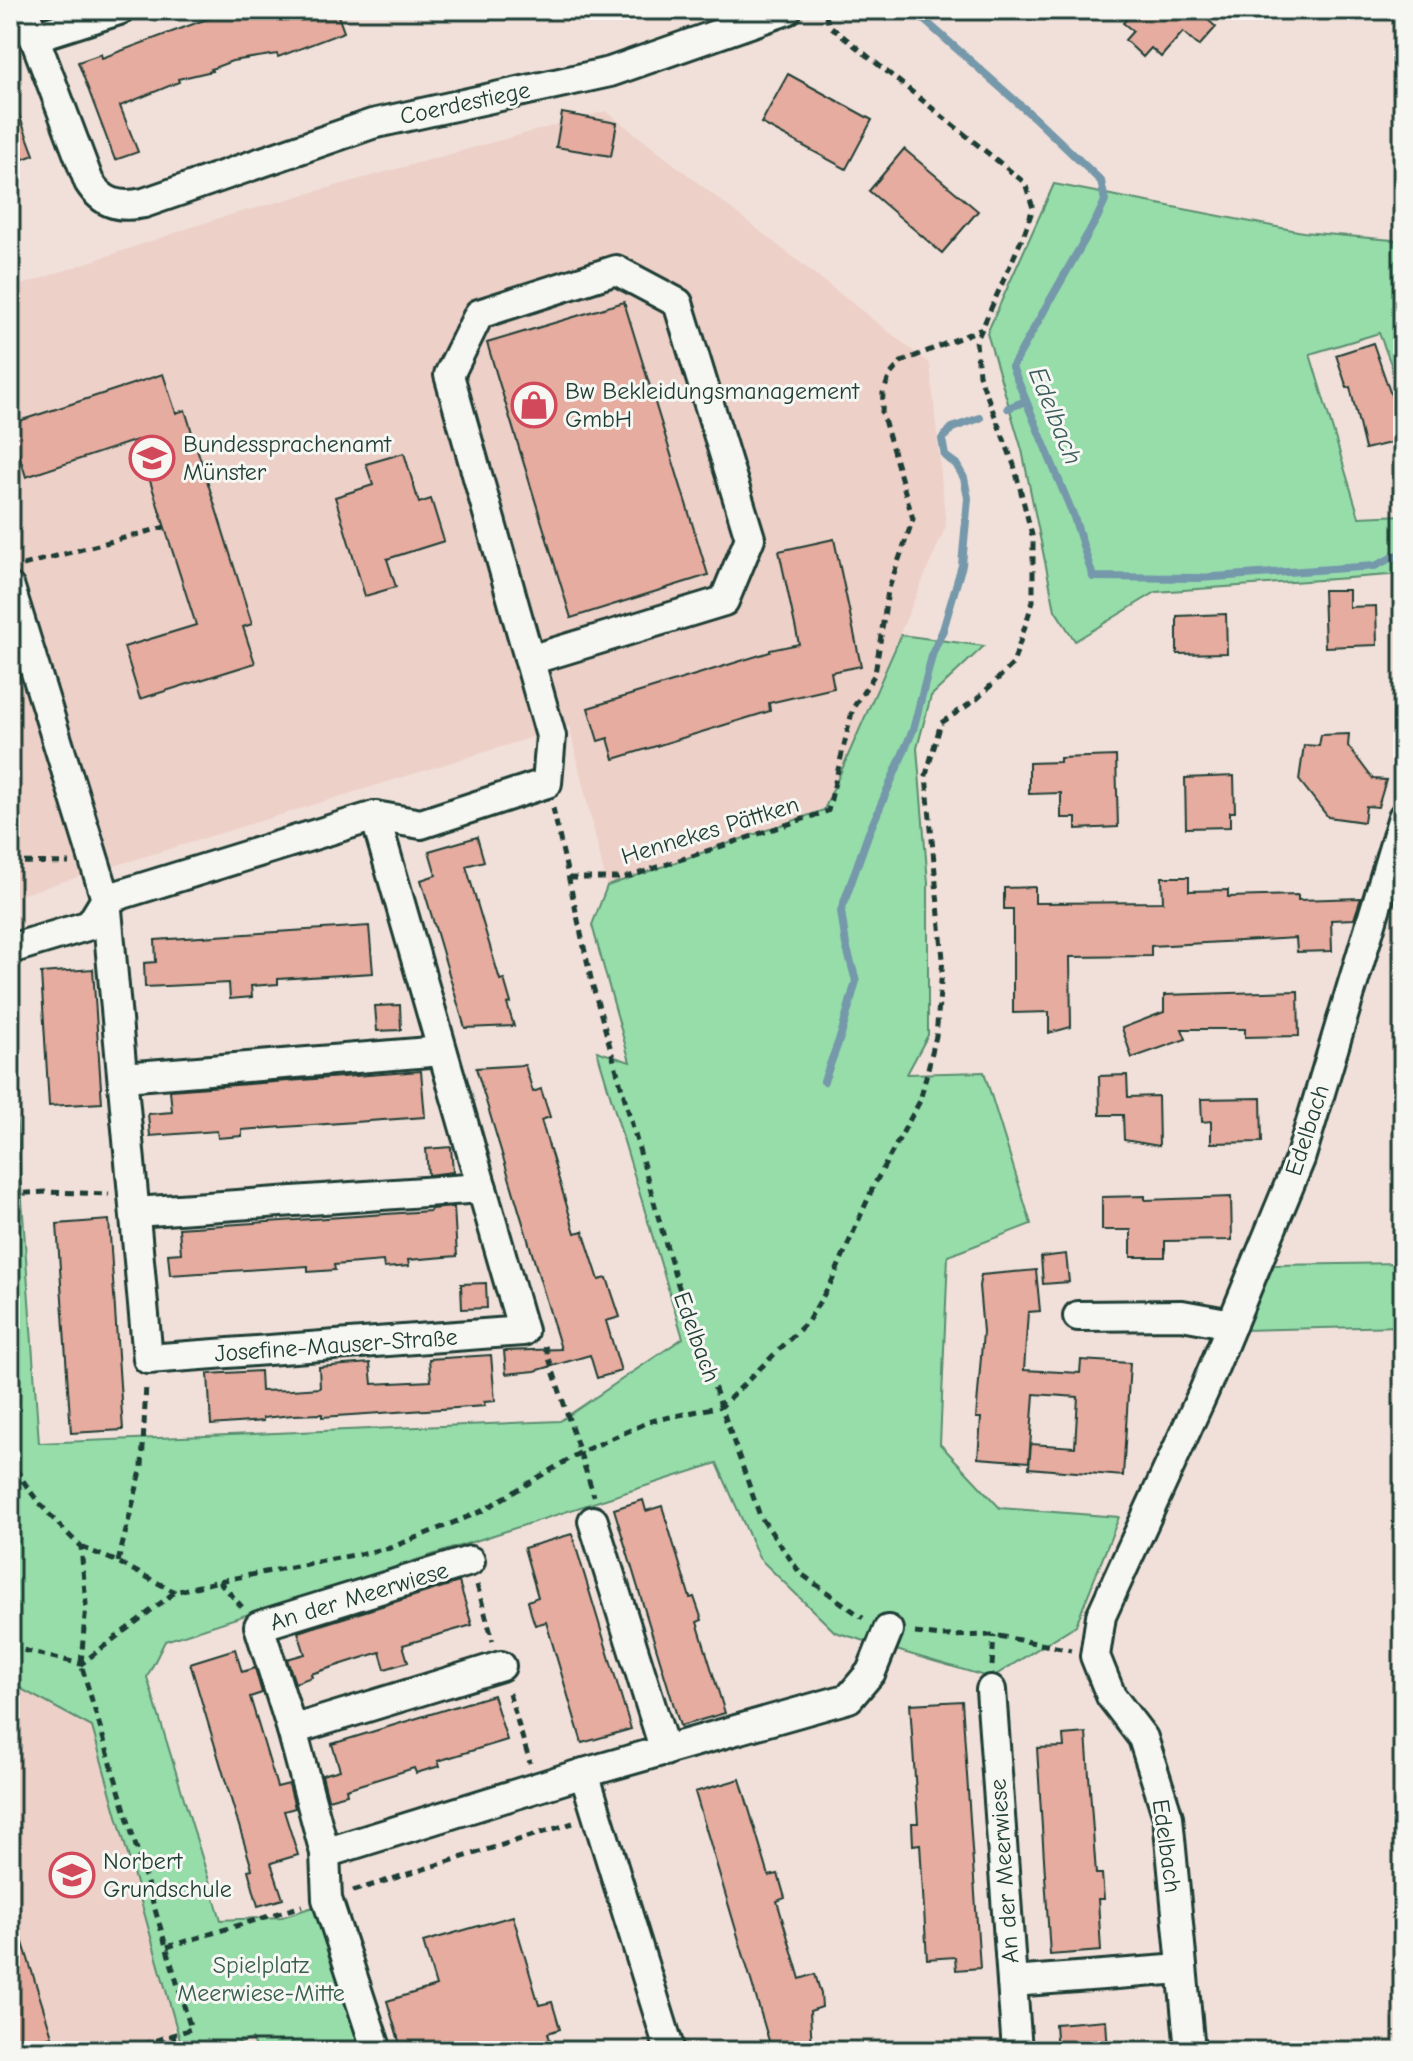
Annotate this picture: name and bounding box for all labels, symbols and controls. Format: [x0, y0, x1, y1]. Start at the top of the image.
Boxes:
street label: Coerdestiege [397, 76, 533, 130]
water label: Edelbach [1022, 363, 1088, 469]
place label: Bw Bekleidungsmanagement GmbH [565, 377, 860, 433]
shop icon: Bw Bekleidungsmanagement GmbH [510, 381, 558, 429]
place label: Bundessprachenamt Münster [183, 430, 392, 486]
school or university icon: Bundessprachenamt Münster [128, 434, 176, 482]
street label: Hennekes Pättken [618, 790, 802, 870]
street label: Edelbach [1279, 1081, 1335, 1179]
street label: Edelbach [668, 1288, 726, 1386]
street label: Josefine-Mauser-Straße [213, 1323, 459, 1367]
street label: An der Meerwiese [266, 1556, 452, 1636]
street label: An der Meerwiese [984, 1778, 1024, 1964]
street label: Edelbach [1147, 1797, 1187, 1895]
place label: Norbert Grundschule [103, 1847, 232, 1903]
school or university icon: Norbert Grundschule [48, 1851, 96, 1899]
park label: Spielplatz Meerwiese-Mitte [177, 1951, 345, 2007]

